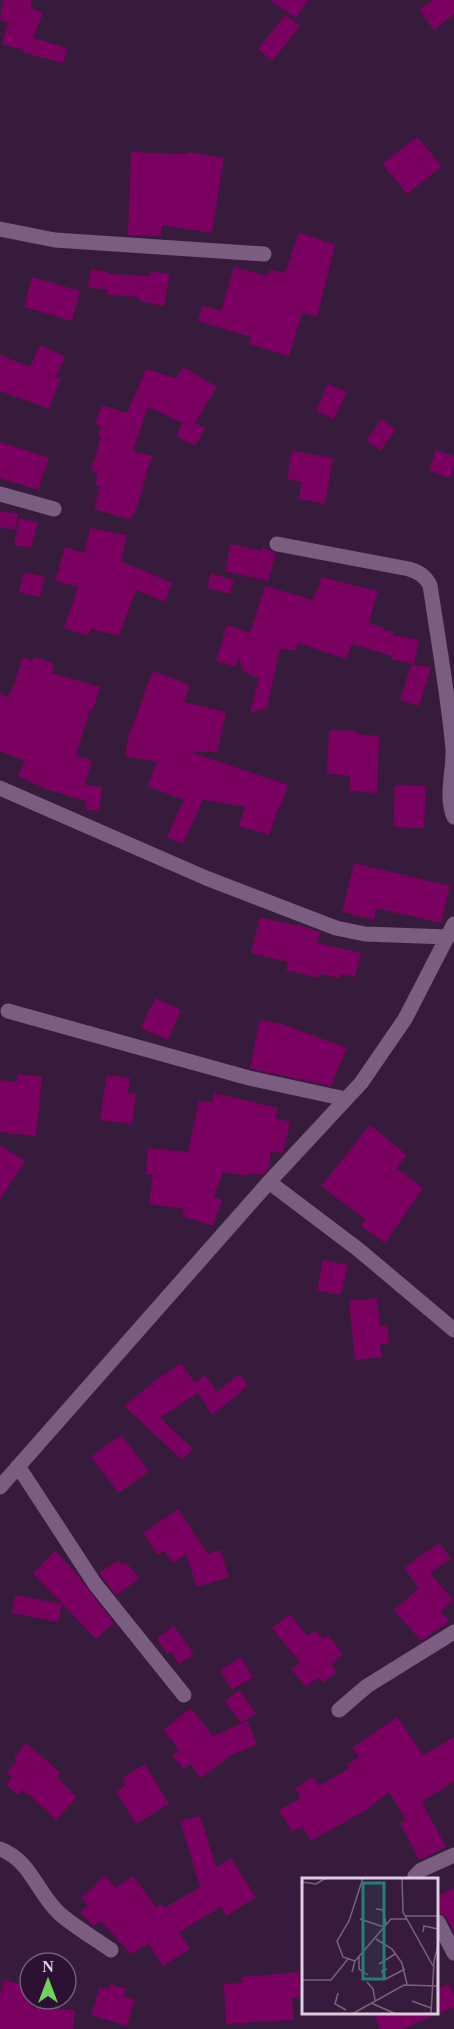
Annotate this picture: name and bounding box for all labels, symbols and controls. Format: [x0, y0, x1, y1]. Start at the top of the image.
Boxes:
inset map [302, 1878, 439, 2014]
north arrow [18, 1951, 78, 2011]
text: N [42, 1958, 54, 1975]

